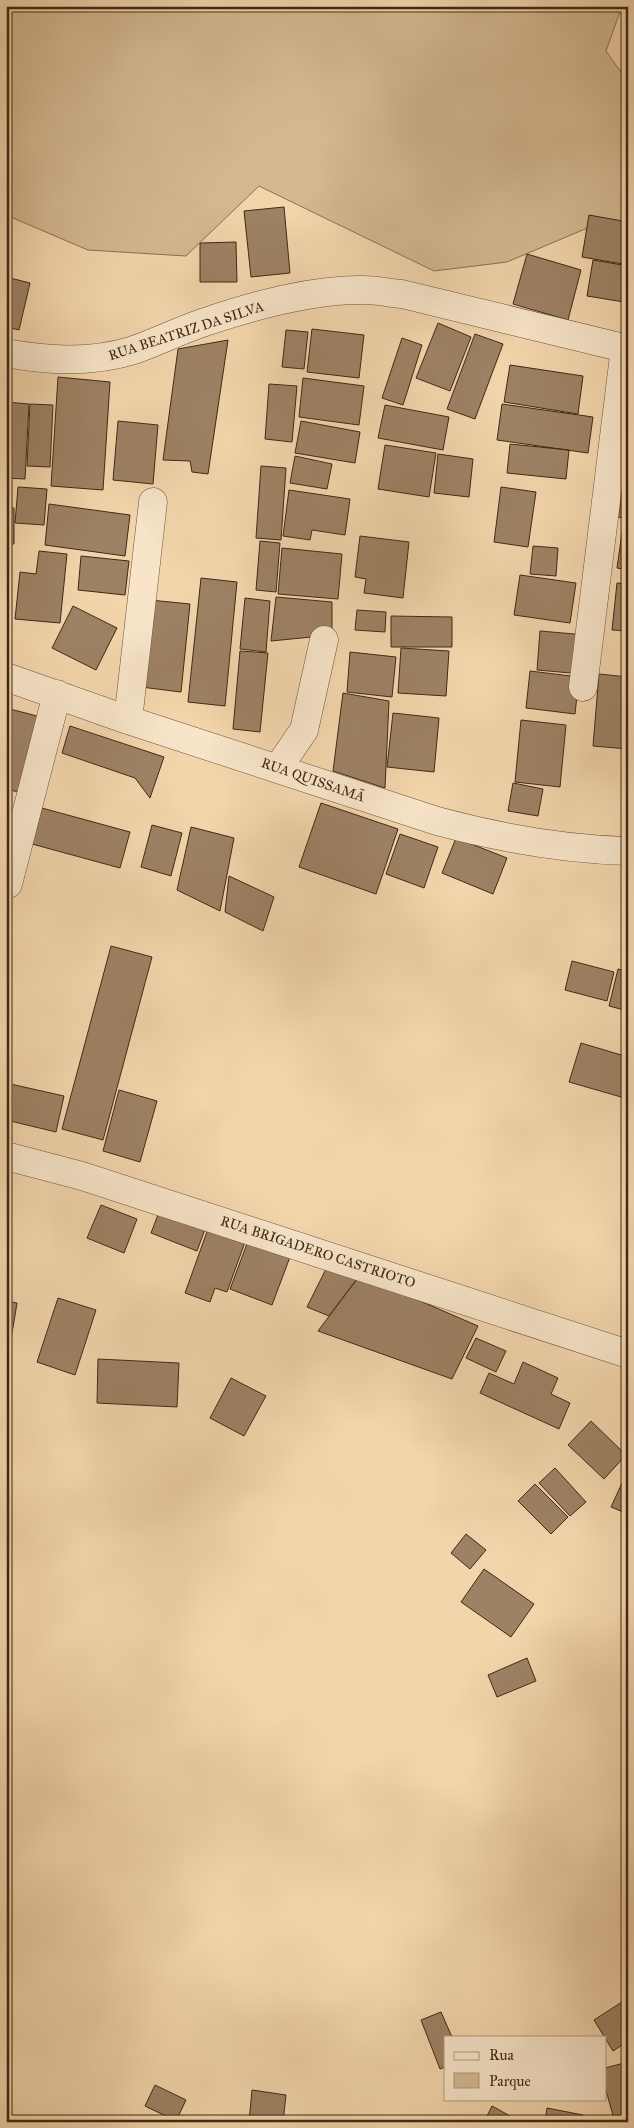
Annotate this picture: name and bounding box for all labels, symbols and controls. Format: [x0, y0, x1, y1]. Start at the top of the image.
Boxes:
street label: RUA BEATRIZ DA SILVA [106, 298, 266, 364]
street label: RUA QUISSAMÃ [259, 753, 368, 806]
street label: RUA BRIGADERO CASTRIOTO [218, 1212, 418, 1292]
legend [444, 2036, 606, 2100]
text: Rua [489, 2046, 514, 2064]
text: Parque [489, 2072, 531, 2091]

